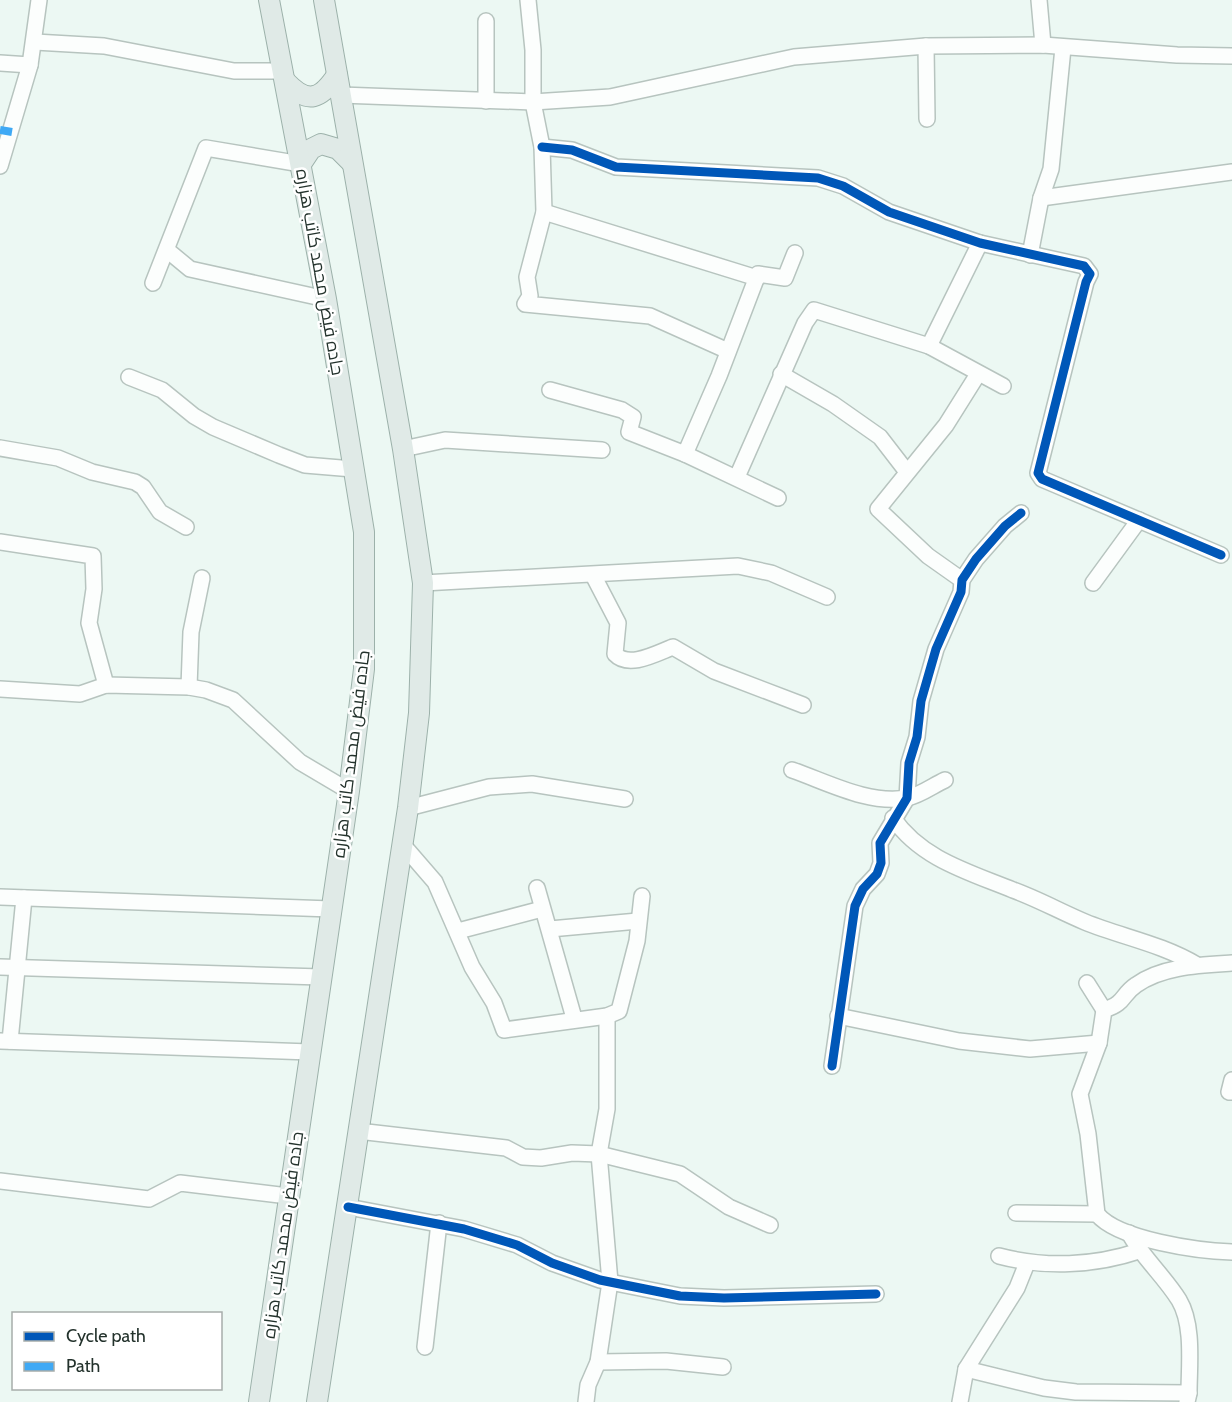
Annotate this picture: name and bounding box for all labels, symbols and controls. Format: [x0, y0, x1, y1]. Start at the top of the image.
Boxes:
street label: جاده فیض محمد کاتب هزاره [291, 167, 349, 377]
street label: جاده فیض محمد کاتب هزاره [327, 649, 375, 859]
street label: جاده فیض محمد کاتب هزاره [258, 1130, 308, 1340]
legend [12, 1312, 222, 1390]
text: Cycle path [66, 1325, 146, 1347]
text: Path [66, 1355, 100, 1377]

